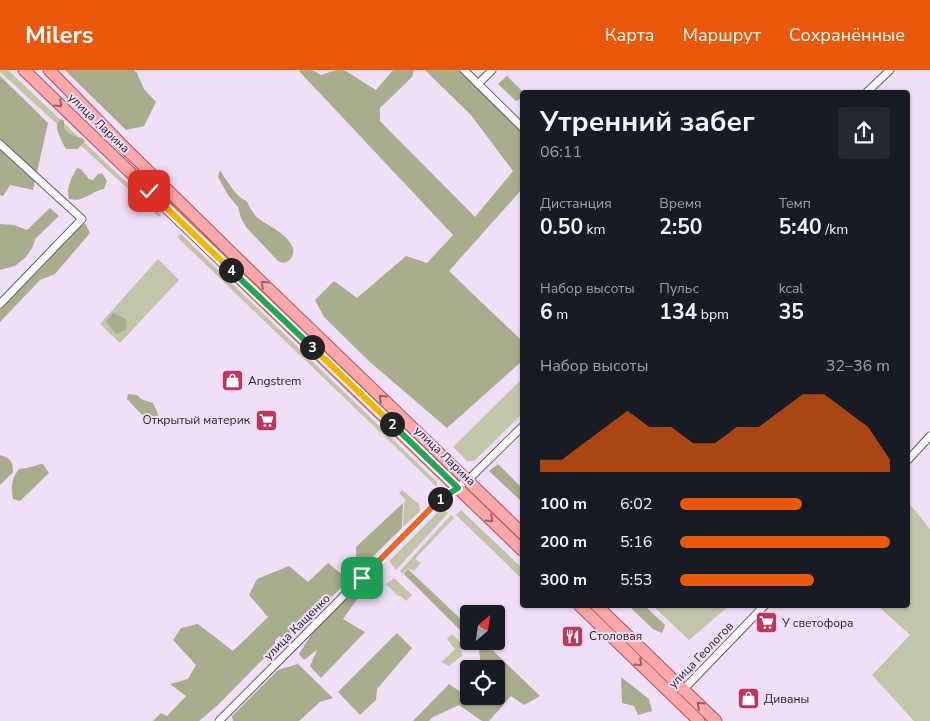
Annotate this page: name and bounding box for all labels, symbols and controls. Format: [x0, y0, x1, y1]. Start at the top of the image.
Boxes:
text: Milers [25, 19, 94, 51]
text: Карта [605, 23, 655, 47]
text: Маршрут [683, 23, 761, 47]
text: Сохранённые [789, 23, 905, 47]
street label: улица Ларина [65, 90, 133, 156]
one-way arrow [53, 98, 62, 107]
text: Утренний забег [540, 103, 755, 141]
button: share [838, 107, 890, 159]
text: 06:11 [540, 141, 582, 163]
pin [128, 170, 170, 212]
icon: check [135, 177, 163, 205]
text: Дистанция [540, 194, 612, 213]
text: Время [659, 194, 701, 213]
text: Темп [779, 194, 811, 213]
text: 0.50 [540, 213, 583, 241]
text: 2:50 [659, 213, 702, 241]
text: 5:40 [779, 213, 822, 241]
text: km [583, 220, 606, 239]
text: /km [822, 220, 848, 239]
pin: 4 [218, 258, 244, 282]
text: 4 [227, 261, 236, 280]
text: Набор высоты [540, 279, 635, 298]
text: Пульс [659, 279, 699, 298]
text: kcal [779, 279, 803, 298]
one-way arrow [260, 281, 269, 290]
text: 6 [540, 298, 553, 326]
text: 134 [659, 298, 697, 326]
text: 35 [779, 298, 804, 326]
text: m [553, 305, 568, 324]
text: bpm [697, 305, 729, 324]
pin: 3 [300, 334, 324, 360]
text: 3 [308, 338, 317, 357]
text: Набор высоты [540, 355, 648, 377]
text: 32–36 m [826, 355, 890, 377]
shop icon: Angstrem [220, 369, 244, 393]
place label: Angstrem [248, 373, 301, 389]
one-way arrow [379, 394, 388, 403]
supermarket icon: Открытый материк [254, 408, 278, 432]
place label: Открытый материк [142, 412, 251, 428]
pin: 2 [380, 412, 404, 436]
text: 2 [388, 415, 397, 434]
street label: улица Ларина [411, 423, 479, 489]
pin: 1 [428, 486, 452, 512]
text: 1 [436, 490, 445, 509]
text: 100 m [540, 493, 587, 515]
text: 6:02 [620, 493, 652, 515]
one-way arrow [484, 513, 493, 522]
text: 200 m [540, 531, 587, 553]
text: 5:16 [620, 531, 652, 553]
pin [341, 557, 383, 599]
icon: arrive [348, 564, 376, 592]
text: 300 m [540, 569, 587, 591]
text: 5:53 [620, 569, 652, 591]
street label: улица Кащенко [260, 590, 334, 664]
north arrow [460, 605, 505, 650]
map controls [460, 605, 505, 705]
supermarket icon: У светофора [754, 611, 778, 635]
place label: У светофора [781, 615, 854, 631]
street label: улица Геологов [665, 618, 737, 692]
restaurant icon: Столовая [561, 624, 585, 648]
place label: Столовая [589, 628, 642, 644]
one-way arrow [634, 657, 643, 666]
button: locate [460, 660, 505, 705]
shop icon: Диваны [736, 687, 760, 711]
place label: Диваны [764, 691, 809, 707]
one-way arrow [696, 702, 705, 711]

